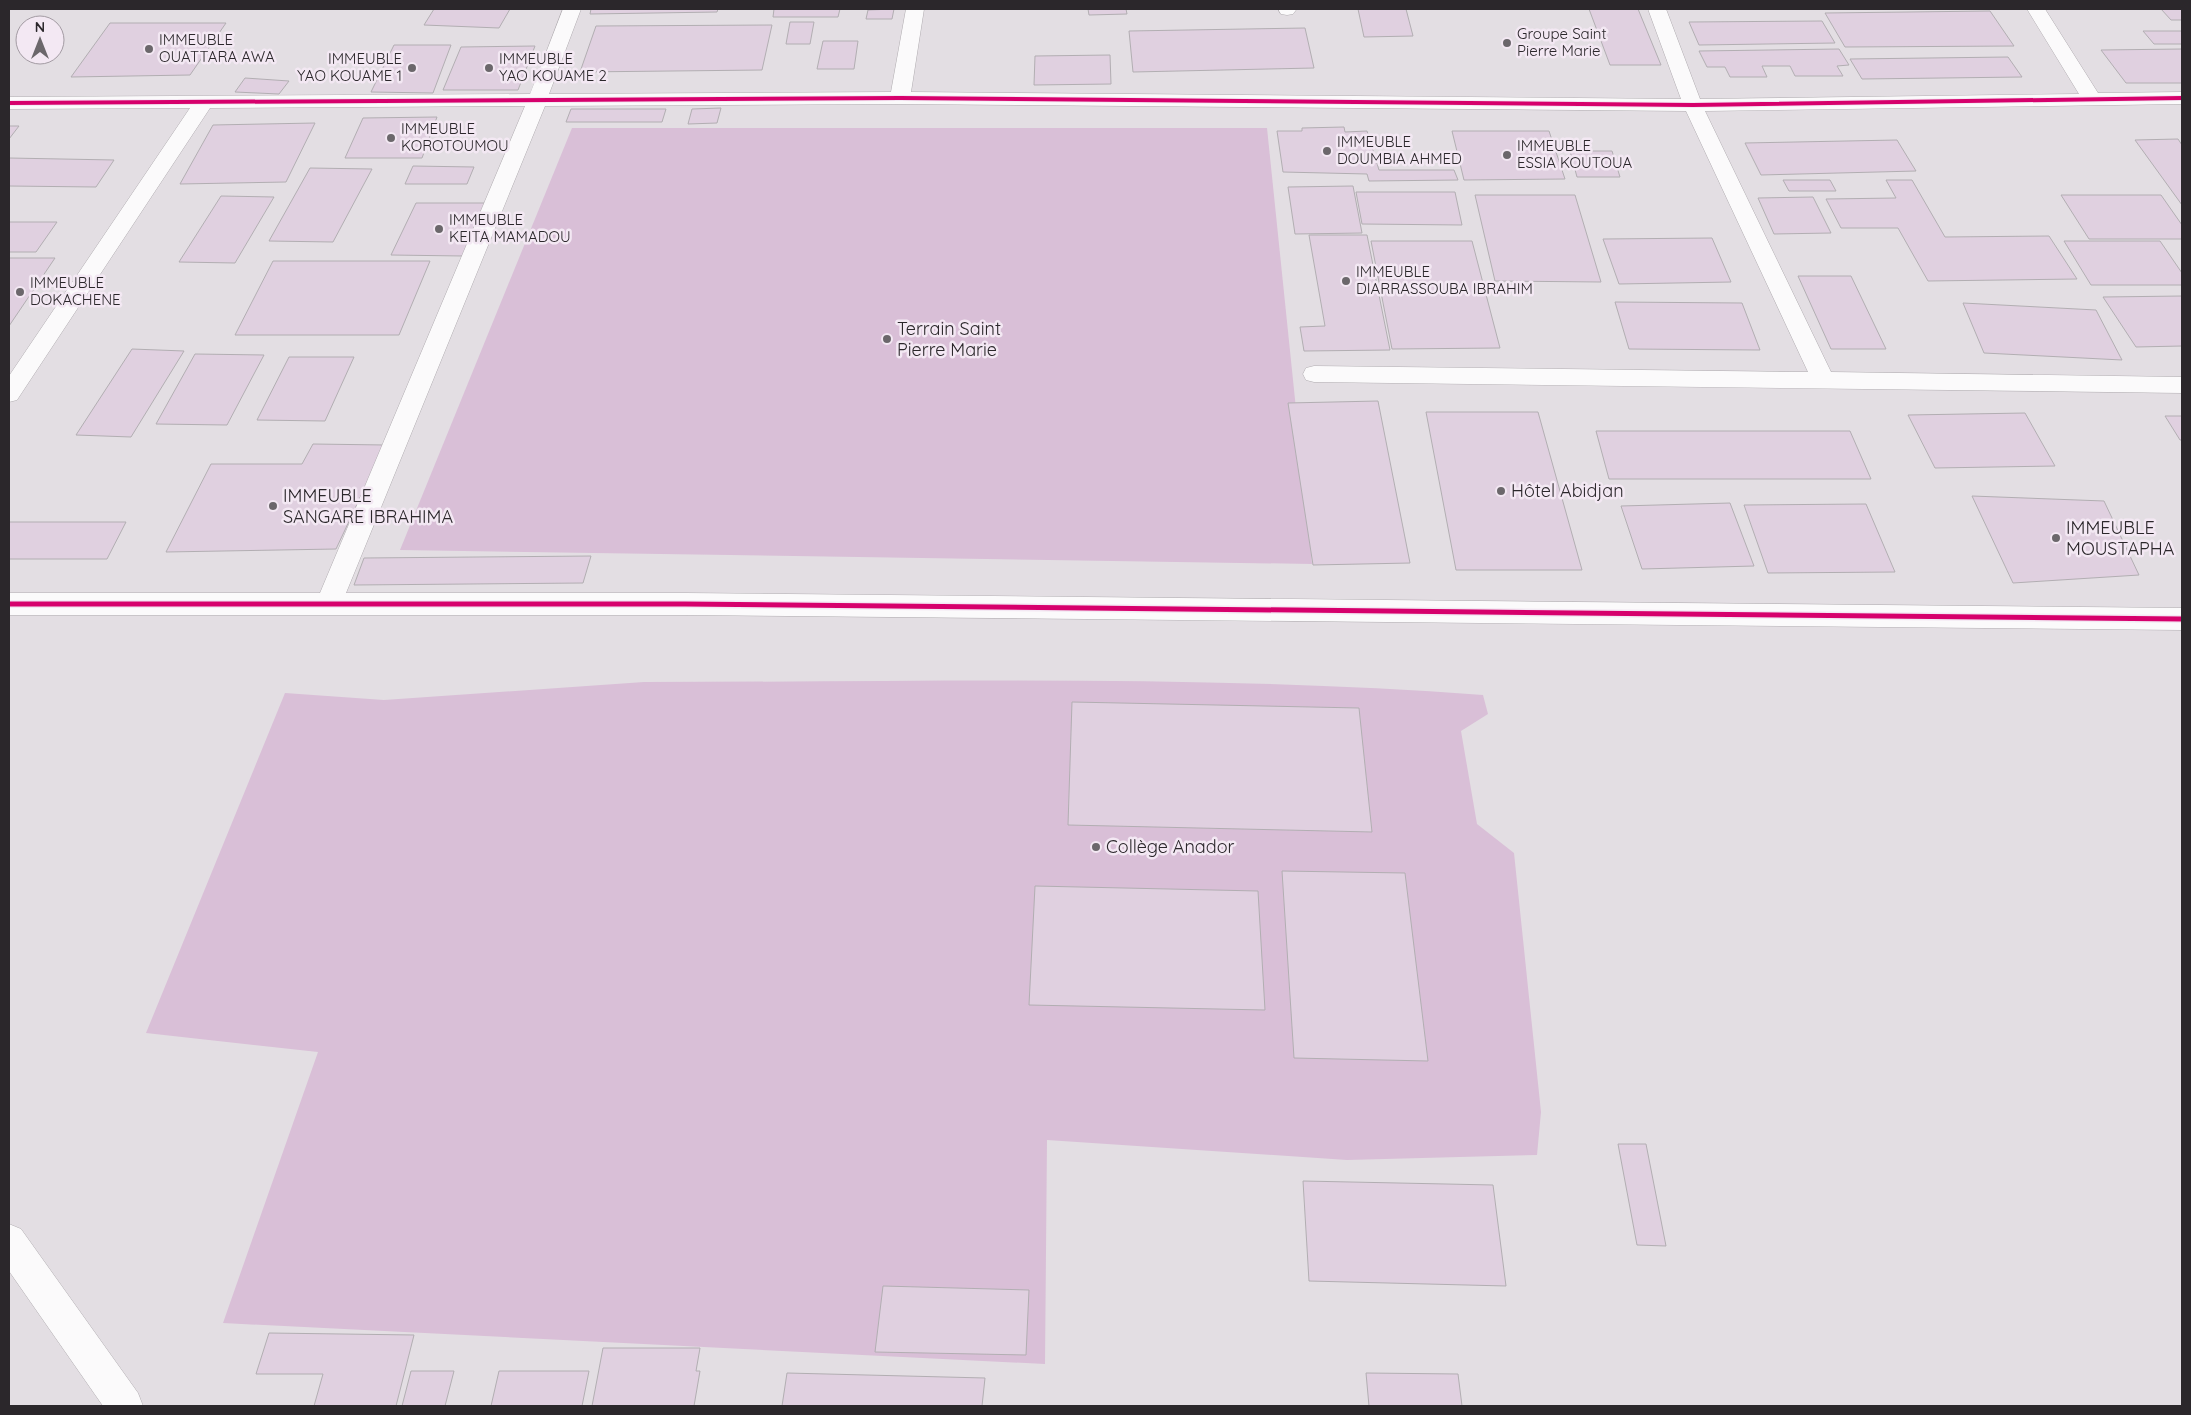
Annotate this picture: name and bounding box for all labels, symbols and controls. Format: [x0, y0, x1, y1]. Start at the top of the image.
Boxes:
north arrow [15, 15, 65, 65]
text: N [35, 18, 45, 36]
place label: Groupe Saint Pierre Marie [1517, 24, 1607, 60]
place label: IMMEUBLE OUATTARA AWA [159, 30, 275, 66]
marker: Groupe Saint Pierre Marie [1501, 37, 1513, 49]
marker: IMMEUBLE OUATTARA AWA [143, 43, 155, 55]
place label: IMMEUBLE YAO KOUAME 1 [297, 49, 402, 85]
place label: IMMEUBLE YAO KOUAME 2 [499, 49, 607, 85]
marker: IMMEUBLE YAO KOUAME 1 [406, 62, 418, 74]
marker: IMMEUBLE YAO KOUAME 2 [483, 62, 495, 74]
place label: IMMEUBLE KOROTOUMOU [401, 119, 509, 155]
marker: IMMEUBLE KOROTOUMOU [385, 132, 397, 144]
place label: IMMEUBLE DOUMBIA AHMED [1337, 132, 1462, 168]
place label: IMMEUBLE ESSIA KOUTOUA [1517, 136, 1633, 172]
marker: IMMEUBLE DOUMBIA AHMED [1321, 145, 1333, 157]
marker: IMMEUBLE ESSIA KOUTOUA [1501, 149, 1513, 161]
place label: IMMEUBLE KEITA MAMADOU [449, 210, 571, 246]
marker: IMMEUBLE KEITA MAMADOU [433, 223, 445, 235]
place label: IMMEUBLE DIARRASSOUBA IBRAHIM [1356, 262, 1533, 298]
place label: IMMEUBLE DOKACHENE [30, 273, 121, 309]
marker: IMMEUBLE DIARRASSOUBA IBRAHIM [1340, 275, 1352, 287]
marker: IMMEUBLE DOKACHENE [14, 286, 26, 298]
place label: Terrain Saint Pierre Marie [897, 317, 1001, 361]
marker: Terrain Saint Pierre Marie [881, 333, 893, 345]
place label: Hôtel Abidjan [1511, 479, 1624, 502]
place label: IMMEUBLE SANGARE IBRAHIMA [283, 484, 453, 528]
marker: Hôtel Abidjan [1495, 485, 1507, 497]
marker: IMMEUBLE SANGARE IBRAHIMA [267, 500, 279, 512]
place label: IMMEUBLE MOUSTAPHA [2066, 516, 2175, 560]
marker: IMMEUBLE MOUSTAPHA [2050, 532, 2062, 544]
place label: Collège Anador [1106, 835, 1234, 858]
marker: Collège Anador [1090, 841, 1102, 853]

